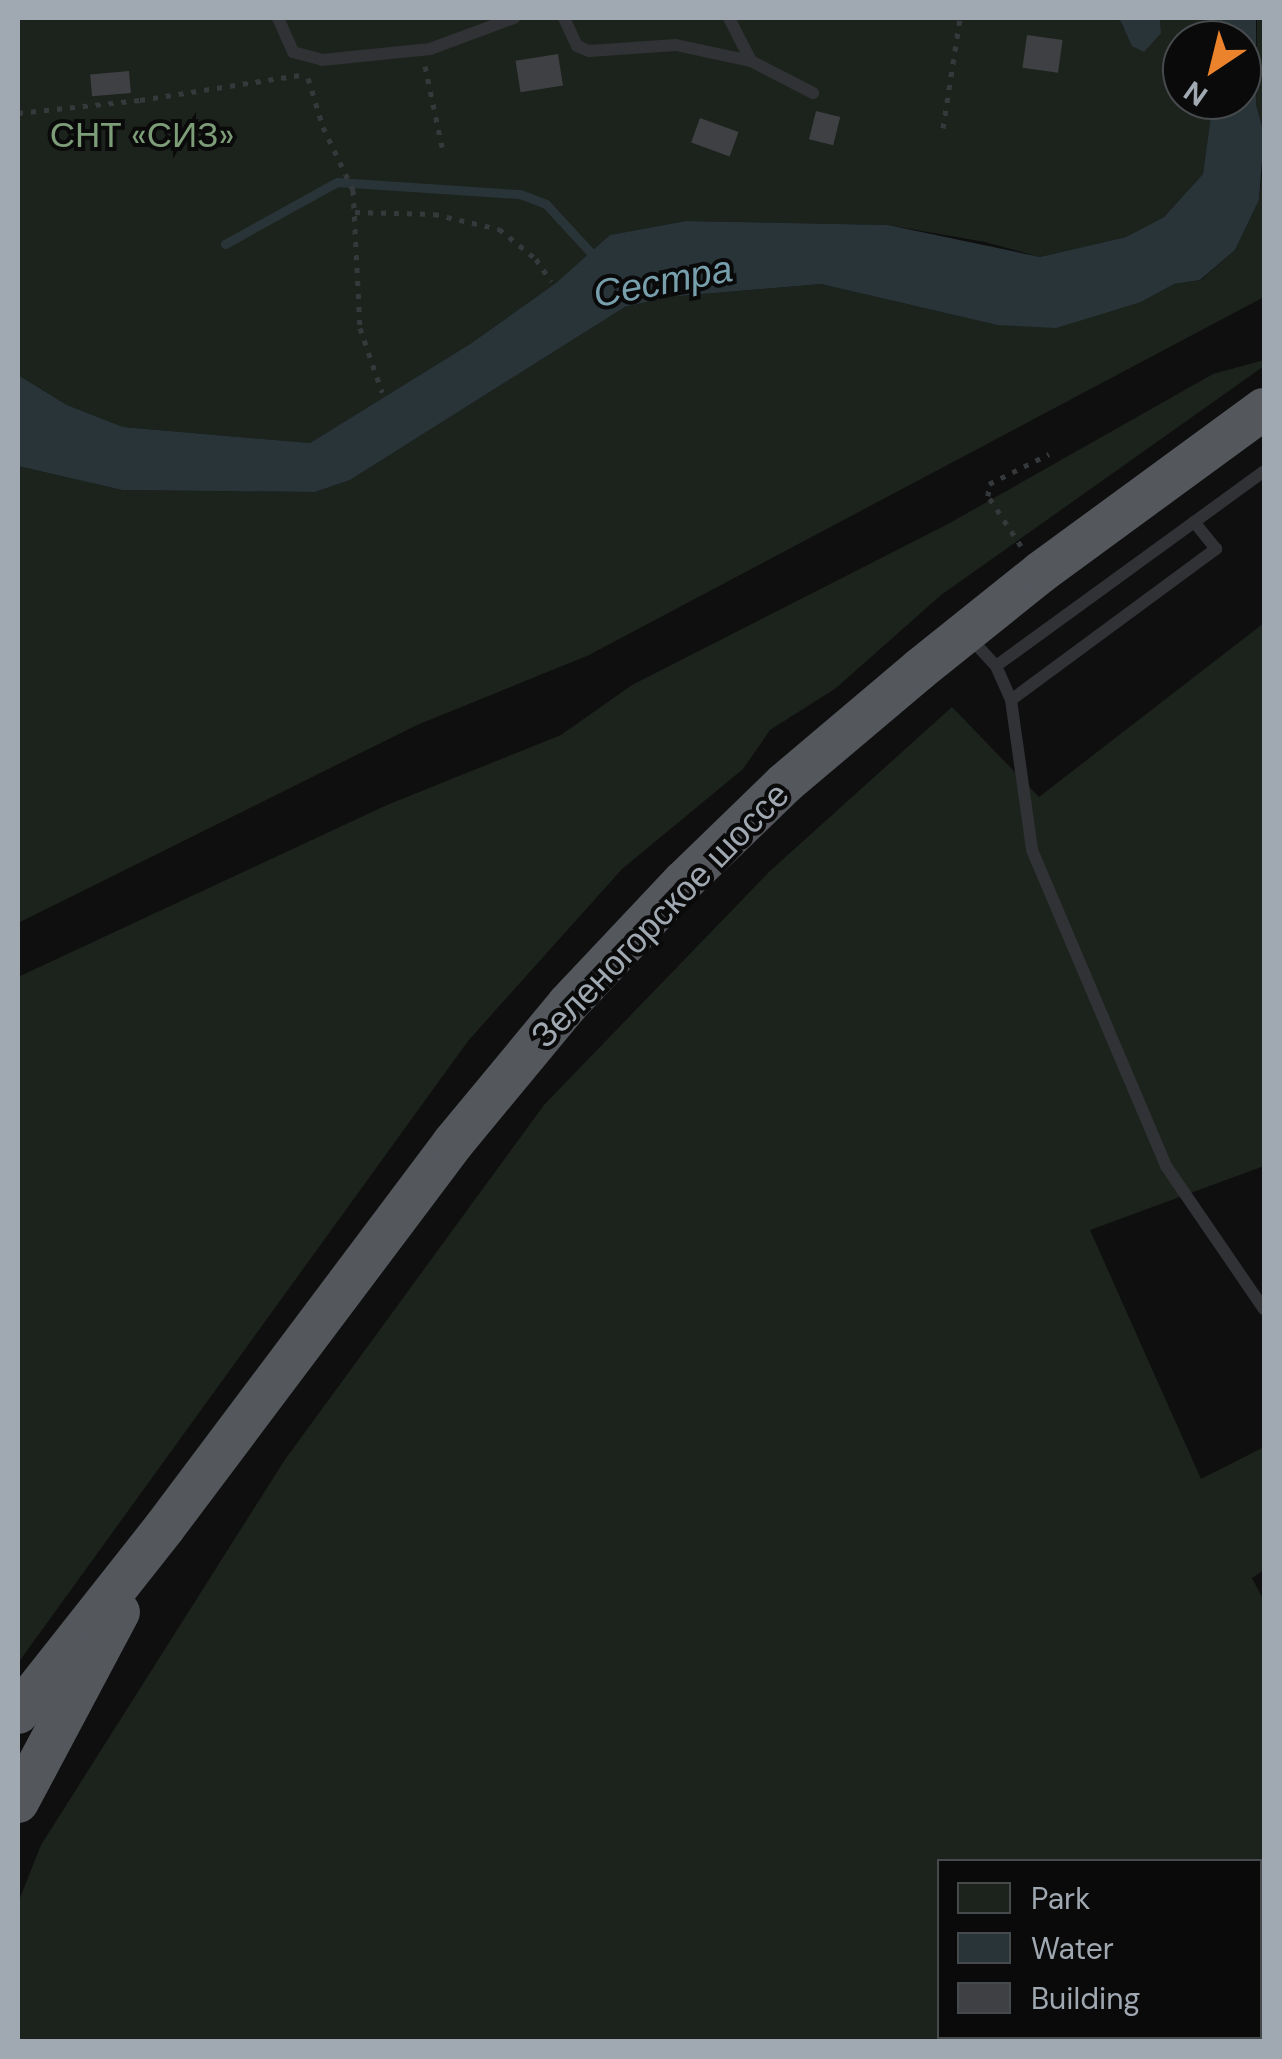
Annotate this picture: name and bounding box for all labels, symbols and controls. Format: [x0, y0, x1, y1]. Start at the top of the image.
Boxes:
north arrow [1162, 20, 1262, 120]
text: N [1177, 72, 1215, 114]
park label: СНТ «СИЗ» [50, 114, 234, 156]
water label: Сестра [590, 246, 736, 318]
street label: Зеленогорское шоссе [522, 774, 798, 1056]
legend [937, 1859, 1262, 2039]
text: Park [1031, 1879, 1090, 1918]
text: Water [1031, 1929, 1114, 1968]
text: Building [1031, 1979, 1140, 2018]

